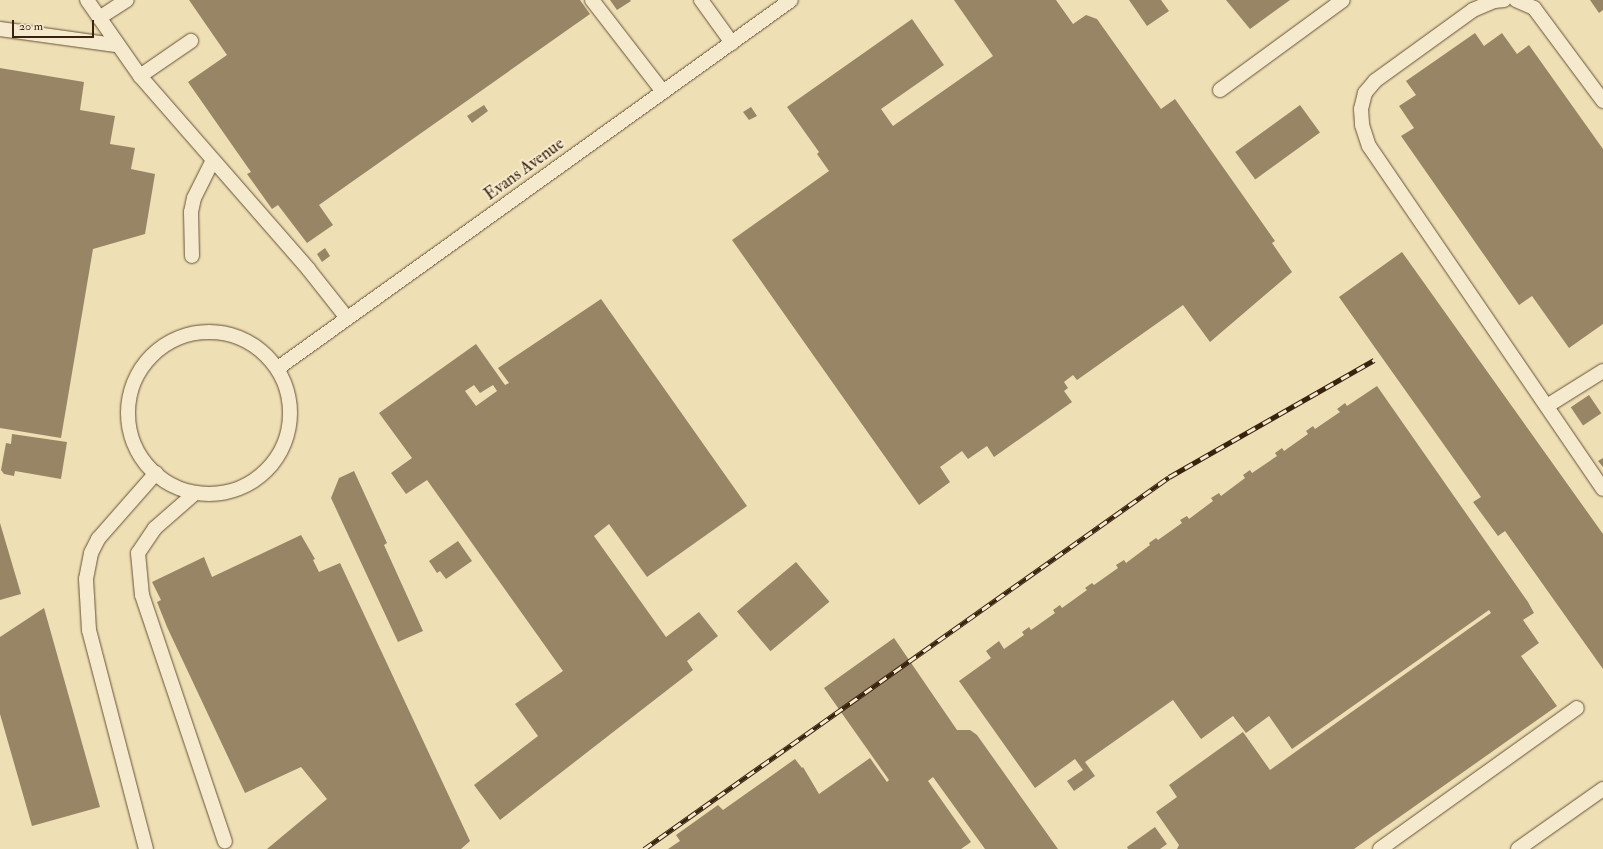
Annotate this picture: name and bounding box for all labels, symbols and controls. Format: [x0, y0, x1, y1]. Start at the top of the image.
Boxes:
scale bar [14, 12, 96, 38]
text: 20 m [19, 19, 43, 34]
street label: Evans Avenue [480, 133, 568, 205]

